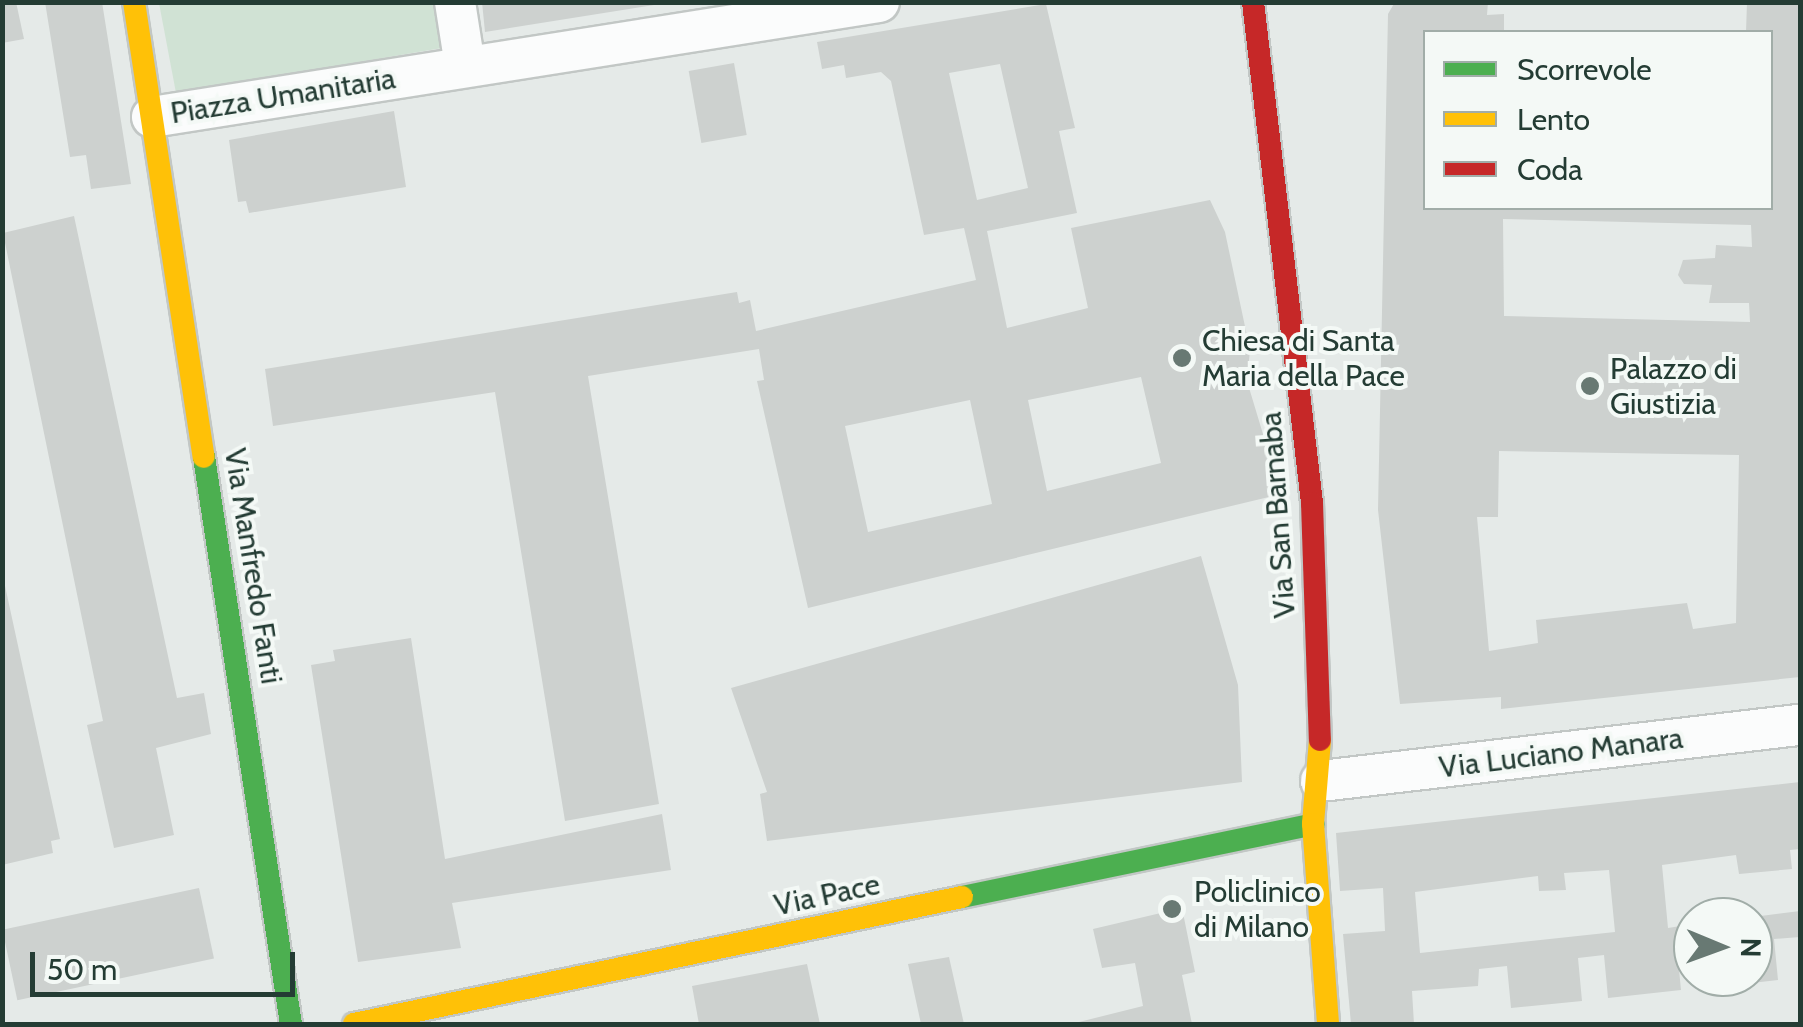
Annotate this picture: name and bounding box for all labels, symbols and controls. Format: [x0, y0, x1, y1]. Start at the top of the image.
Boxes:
legend [1423, 30, 1773, 210]
text: Scorrevole [1517, 51, 1652, 88]
street label: Piazza Umanitaria [168, 60, 398, 132]
text: Lento [1517, 101, 1590, 138]
text: Coda [1517, 151, 1583, 188]
place label: Chiesa di Santa Maria della Pace [1202, 323, 1405, 394]
marker: Chiesa di Santa Maria della Pace [1171, 347, 1193, 369]
place label: Palazzo di Giustizia [1610, 351, 1737, 422]
marker: Palazzo di Giustizia [1579, 375, 1601, 397]
street label: Via San Barnaba [1253, 411, 1303, 619]
street label: Via Manfredo Fanti [217, 446, 289, 686]
street label: Via Luciano Manara [1437, 720, 1685, 786]
street label: Via Pace [771, 866, 883, 924]
place label: Policlinico di Milano [1194, 874, 1321, 944]
marker: Policlinico di Milano [1159, 896, 1185, 922]
north arrow [1673, 897, 1773, 997]
scale bar [35, 932, 300, 994]
text: N [1734, 937, 1768, 958]
text: 50 m [47, 951, 117, 988]

